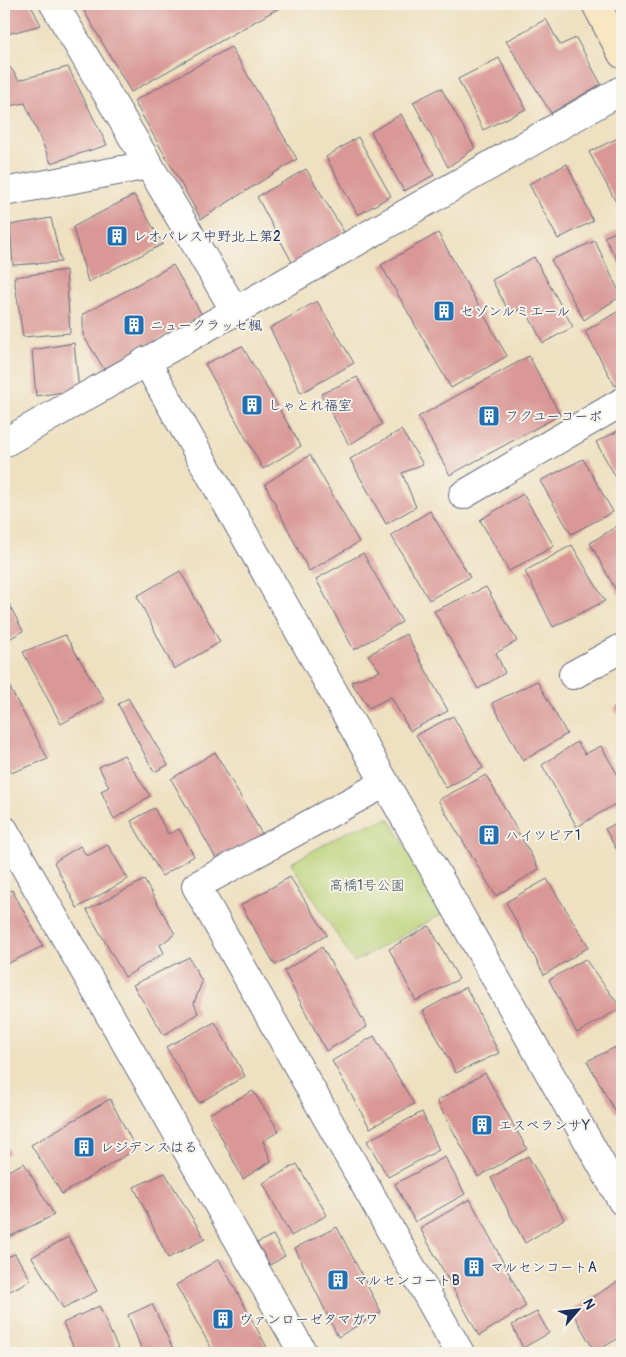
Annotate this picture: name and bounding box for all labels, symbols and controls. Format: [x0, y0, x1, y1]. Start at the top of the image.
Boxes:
building icon: レオパレス中野北上第2 [105, 224, 129, 248]
place label: レオパレス中野北上第2 [133, 228, 281, 245]
building icon: セゾンルミエール [432, 299, 456, 323]
place label: セゾンルミエール [460, 303, 571, 320]
building icon: ニュークラッセ楓 [122, 313, 146, 337]
place label: ニュークラッセ楓 [150, 317, 262, 334]
building icon: しゃとれ福室 [240, 393, 264, 417]
place label: しゃとれ福室 [268, 397, 352, 414]
building icon: フクユーコーポ [477, 404, 501, 428]
place label: フクユーコーポ [505, 408, 602, 425]
building icon: ハイツピア1 [477, 823, 501, 847]
place label: ハイツピア1 [505, 827, 580, 844]
park label: 高橋1号公園 [329, 877, 405, 894]
building icon: エスペランサY [470, 1113, 494, 1137]
place label: エスペランサY [498, 1117, 590, 1134]
building icon: レジデンスはる [72, 1135, 96, 1159]
place label: レジデンスはる [100, 1139, 198, 1156]
building icon: マルセンコートA [462, 1255, 486, 1279]
place label: マルセンコートA [490, 1259, 597, 1276]
building icon: マルセンコートB [326, 1268, 350, 1292]
place label: マルセンコートB [354, 1272, 460, 1289]
north arrow [554, 1284, 604, 1334]
text: N [579, 1296, 599, 1312]
building icon: ヴァンローゼタマガワ [211, 1307, 235, 1331]
place label: ヴァンローゼタマガワ [239, 1311, 379, 1328]

